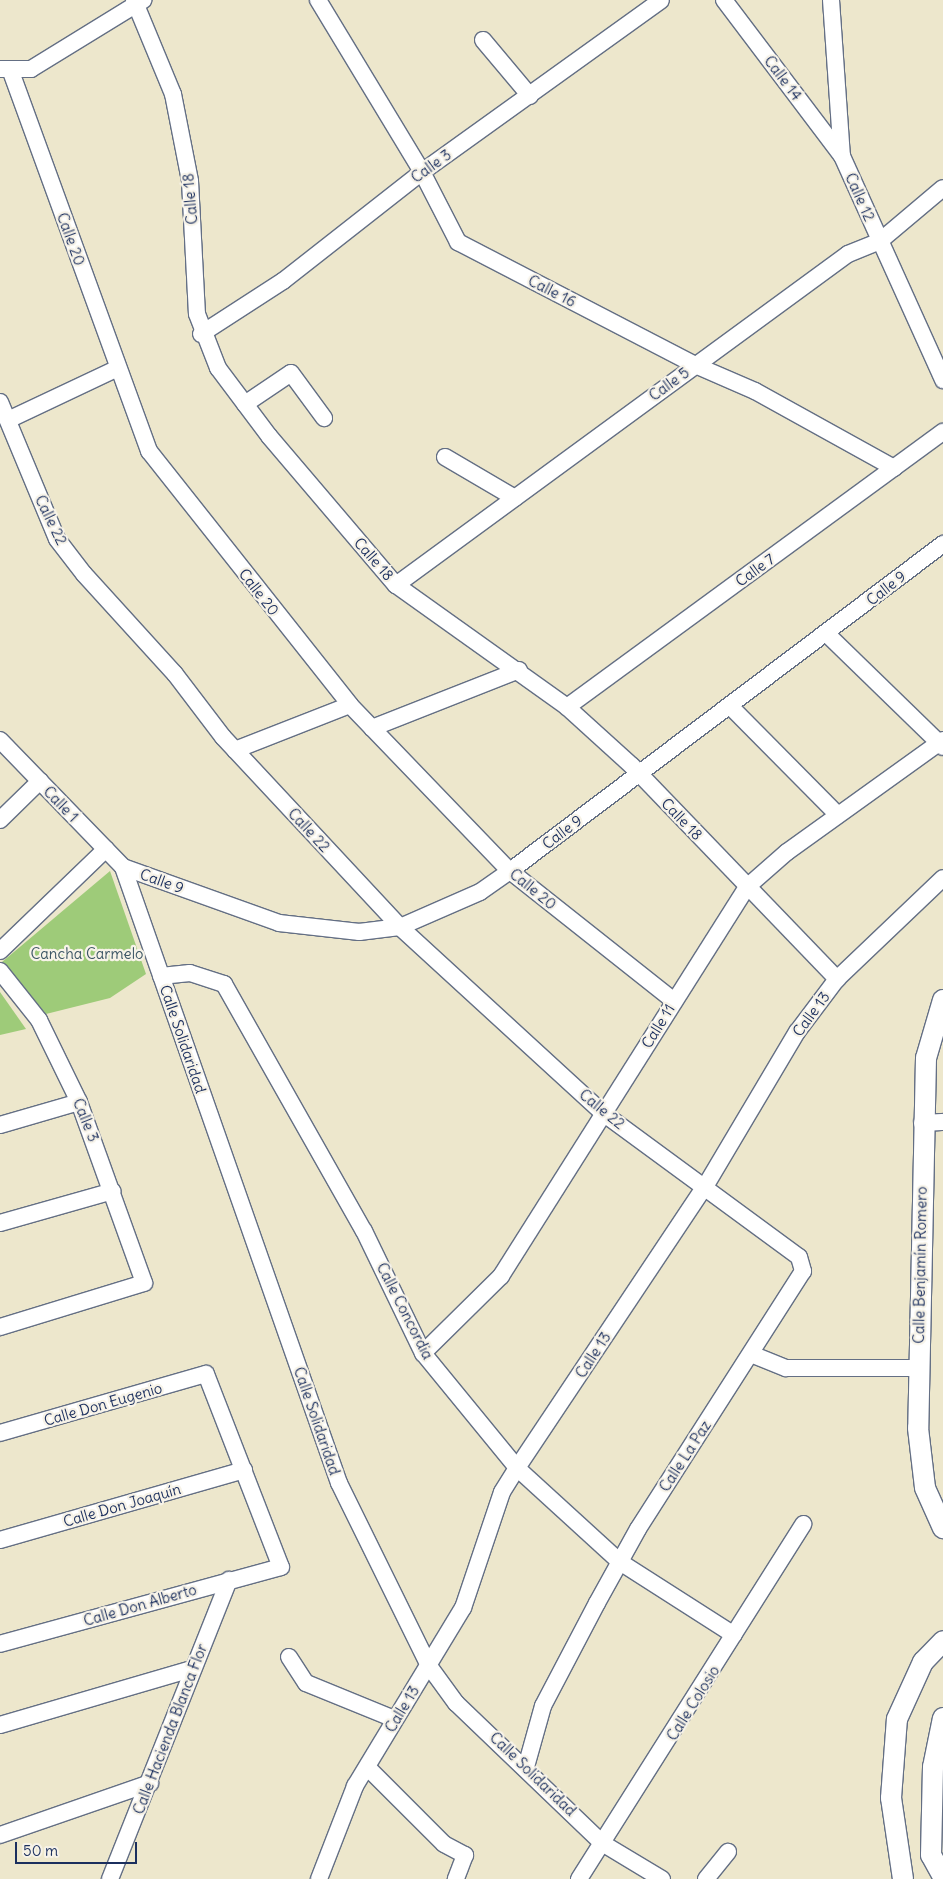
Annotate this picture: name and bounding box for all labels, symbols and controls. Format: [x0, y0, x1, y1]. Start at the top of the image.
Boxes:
street label: Calle 14 [760, 52, 806, 104]
street label: Calle 3 [407, 145, 455, 187]
street label: Calle 12 [841, 170, 879, 224]
street label: Calle 18 [179, 173, 201, 225]
street label: Calle 20 [53, 210, 89, 268]
street label: Calle 16 [525, 271, 579, 311]
street label: Calle 5 [645, 363, 693, 405]
street label: Calle 22 [31, 492, 71, 548]
street label: Calle 18 [350, 534, 398, 584]
street label: Calle 7 [732, 550, 778, 590]
street label: Calle 20 [235, 565, 283, 619]
street label: Calle 9 [863, 567, 909, 609]
street label: Calle 1 [40, 782, 82, 826]
street label: Calle 18 [658, 794, 706, 844]
street label: Calle 22 [284, 804, 334, 856]
street label: Calle 9 [538, 811, 586, 853]
street label: Calle 9 [138, 865, 186, 897]
street label: Calle 20 [506, 865, 560, 913]
park label: Cancha Carmelo [31, 945, 143, 963]
street label: Calle Solidaridad [156, 983, 210, 1095]
street label: Calle 13 [789, 988, 833, 1040]
street label: Calle 11 [637, 1001, 679, 1051]
street label: Calle 22 [576, 1085, 628, 1133]
street label: Calle 3 [69, 1096, 103, 1144]
street label: Calle Benjamín Romero [910, 1186, 930, 1344]
street label: Calle Concordia [373, 1260, 437, 1362]
street label: Calle 13 [572, 1329, 614, 1381]
street label: Calle Solidaridad [290, 1365, 344, 1477]
street label: Calle Don Eugenio [42, 1379, 164, 1429]
street label: Calle La Paz [655, 1417, 715, 1495]
street label: Calle Don Joaquín [61, 1480, 183, 1530]
street label: Calle Don Alberto [81, 1580, 199, 1630]
street label: Calle Hacienda Blanca Flor [129, 1641, 211, 1817]
street label: Calle Colosio [663, 1662, 723, 1744]
street label: Calle 13 [381, 1682, 423, 1736]
street label: Calle Solidaridad [486, 1728, 580, 1820]
scale bar [18, 1832, 140, 1864]
text: 50 m [23, 1841, 58, 1860]

